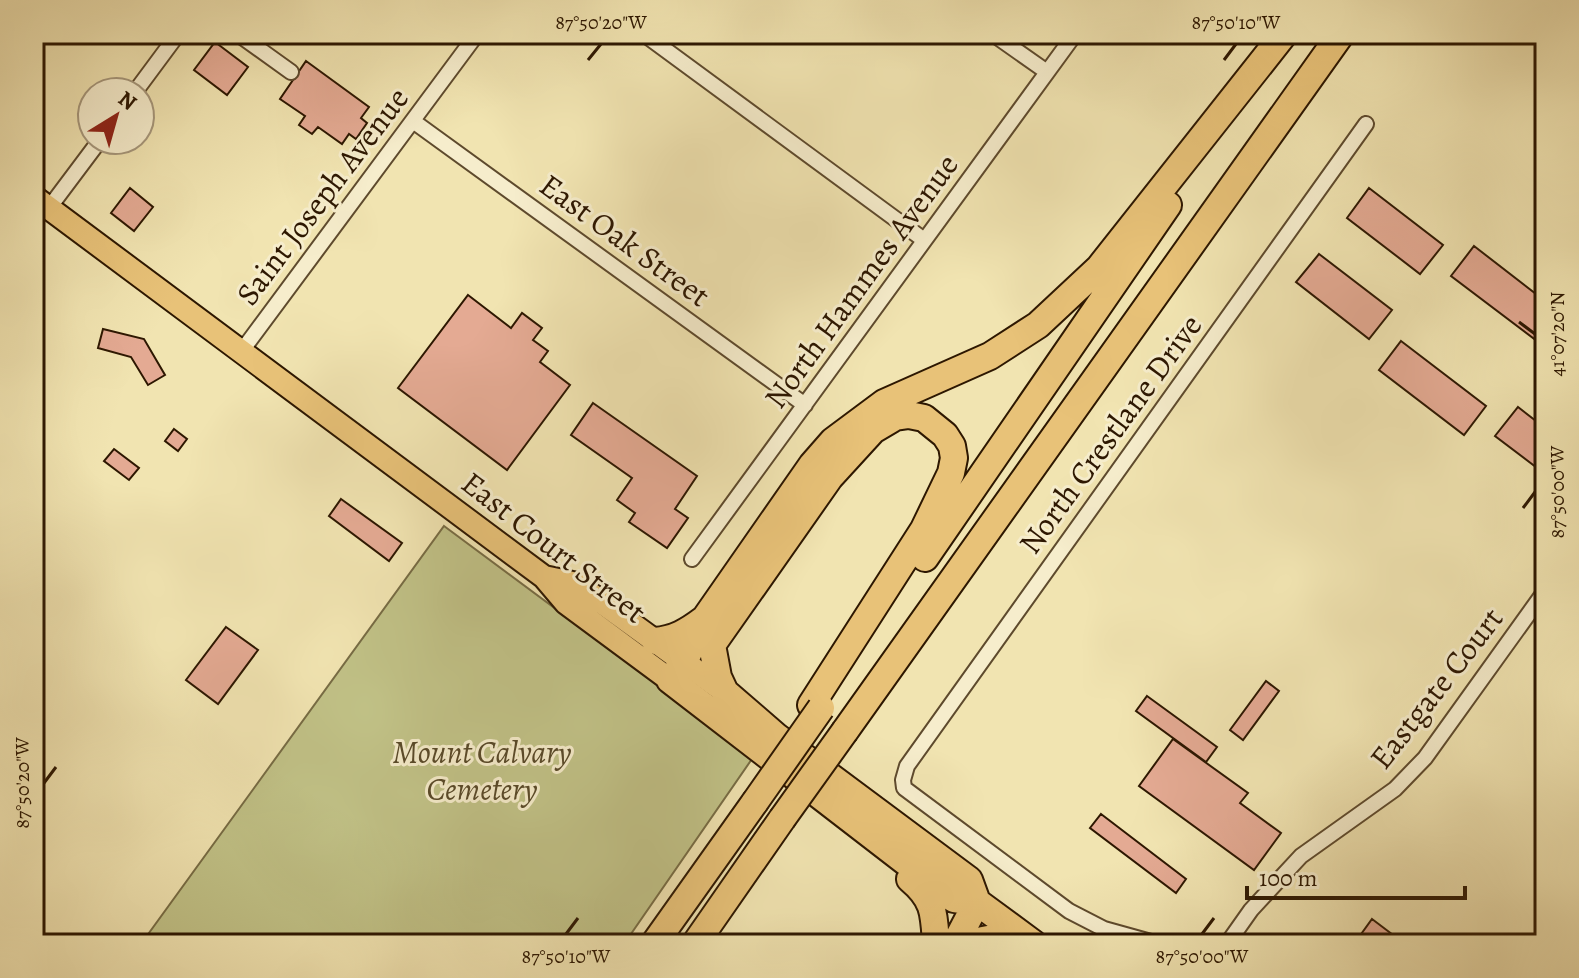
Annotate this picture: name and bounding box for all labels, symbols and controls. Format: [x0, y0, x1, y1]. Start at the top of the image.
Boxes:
text: 87°50'20"W [555, 9, 647, 36]
text: 87°50'10"W [1191, 9, 1281, 36]
north arrow [76, 76, 156, 156]
street label: Saint Joseph Avenue [225, 78, 419, 314]
text: N [112, 84, 143, 118]
street label: North Hammes Avenue [754, 145, 968, 417]
street label: East Oak Street [531, 163, 719, 317]
text: 41°07'20"N [1544, 291, 1571, 377]
street label: North Crestlane Drive [1008, 305, 1212, 563]
text: 87°50'00"W [1544, 445, 1571, 538]
street label: East Court Street [452, 461, 656, 633]
street label: Eastgate Court [1359, 598, 1513, 778]
park label: Mount Calvary Cemetery [392, 730, 572, 811]
text: 87°50'20"W [9, 737, 36, 829]
scale bar [1247, 850, 1465, 900]
text: 100 m [1259, 862, 1318, 894]
text: 87°50'10"W [521, 943, 611, 970]
text: 87°50'00"W [1156, 943, 1249, 970]

